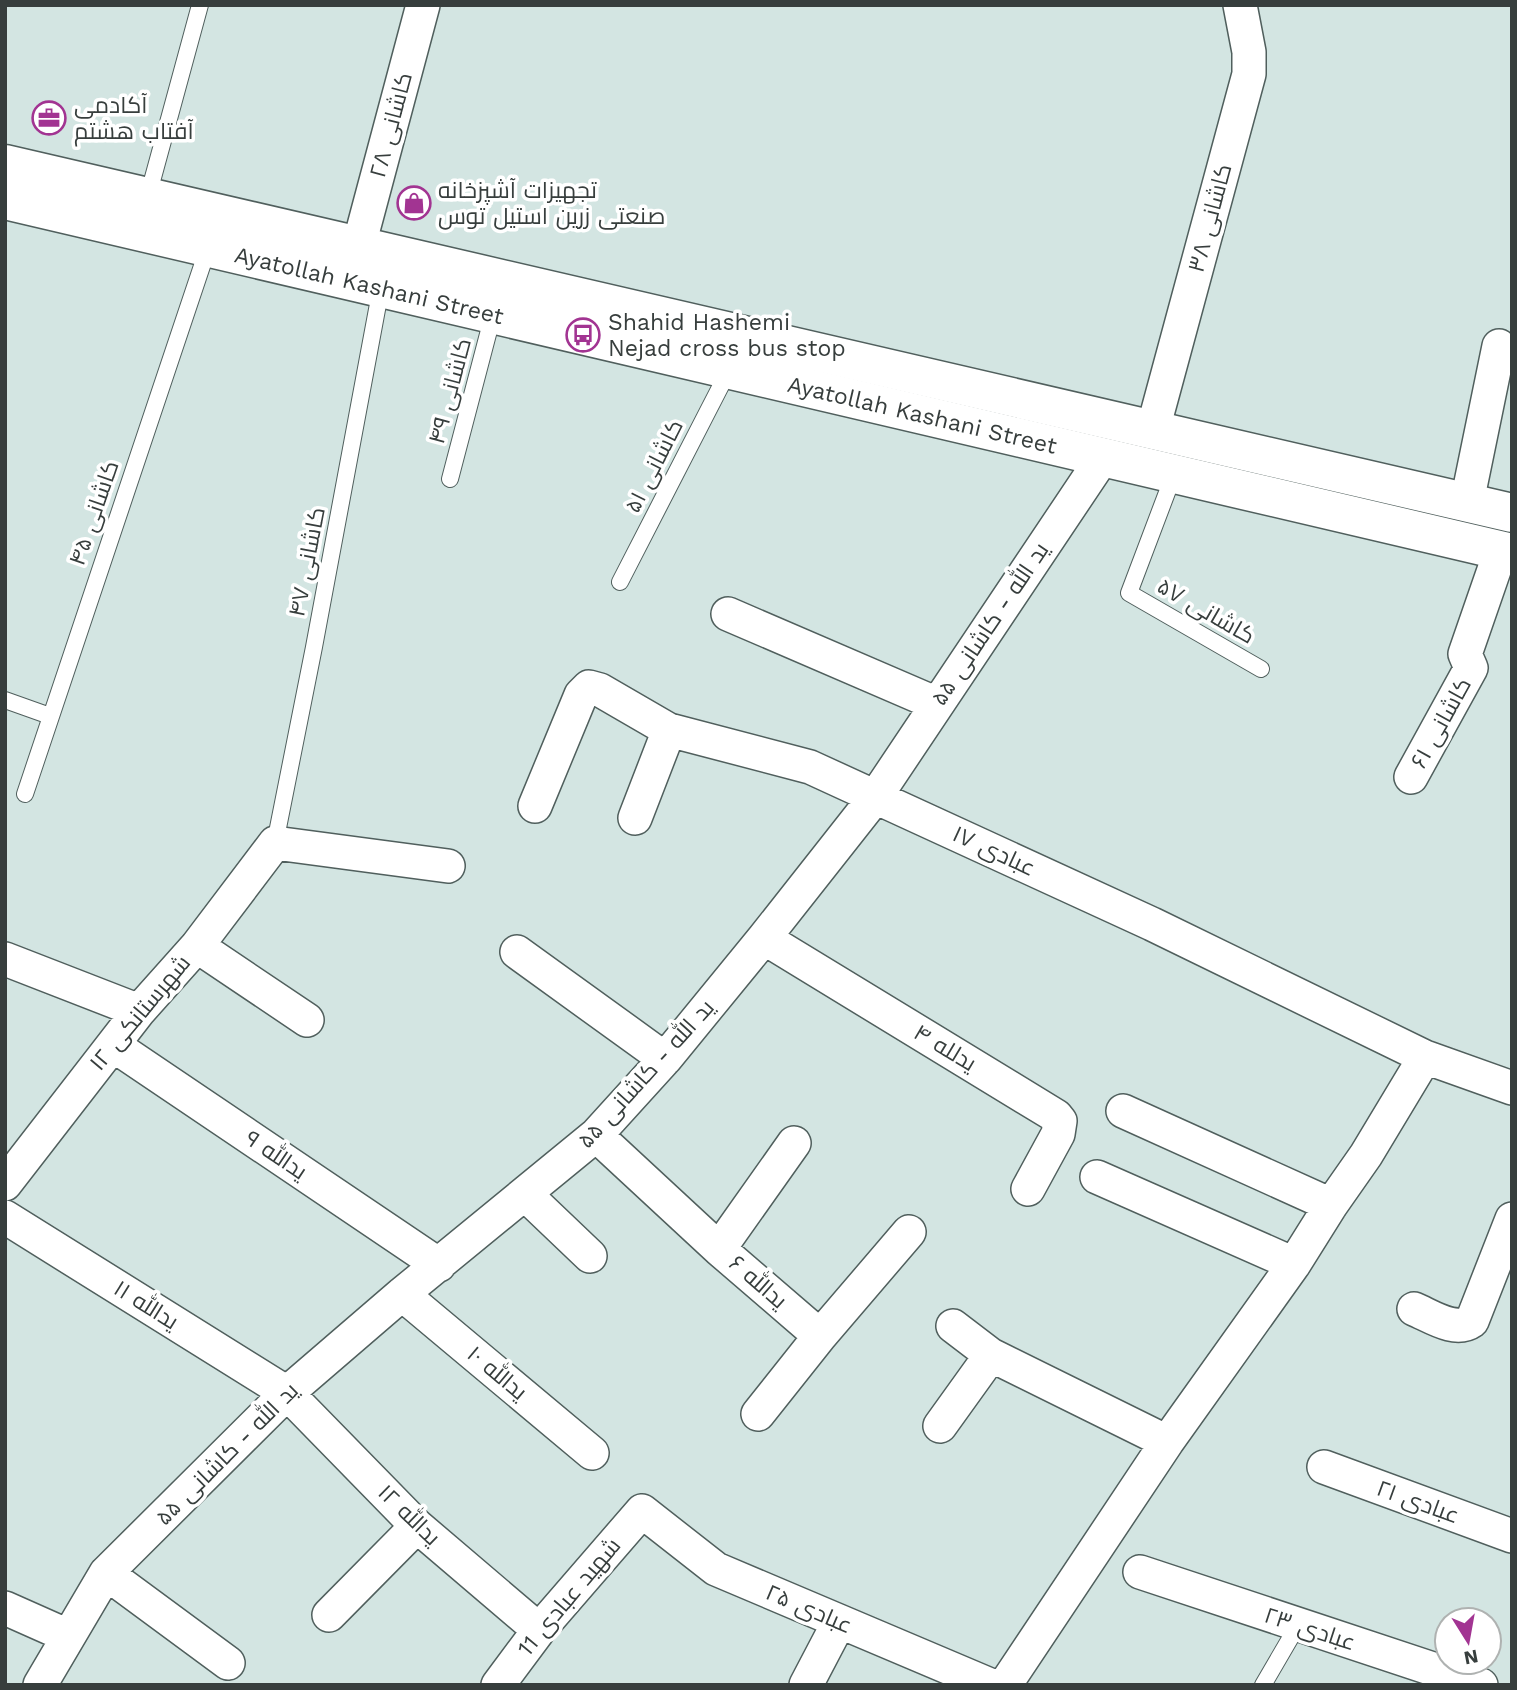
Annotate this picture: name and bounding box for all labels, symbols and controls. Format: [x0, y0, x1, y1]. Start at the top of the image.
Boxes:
street label: کاشانی ۲۸ [364, 69, 418, 181]
place label: آکادمی آفتاب هشتم [74, 92, 194, 147]
office icon: آکادمی آفتاب هشتم [30, 99, 68, 137]
street label: کاشانی ۳۸ [1183, 161, 1237, 275]
place label: تجهیزات آشپزخانه صنعتی زرین استیل توس [438, 177, 665, 230]
shop icon: تجهیزات آشپزخانه صنعتی زرین استیل توس [395, 184, 433, 222]
street label: Ayatollah Kashani Street [232, 241, 507, 330]
place label: Shahid Hashemi Nejad cross bus stop [608, 309, 846, 362]
bus stop icon: Shahid Hashemi Nejad cross bus stop [564, 316, 602, 354]
street label: کاشانی ۴۹ [423, 335, 477, 447]
street label: Ayatollah Kashani Street [785, 370, 1060, 459]
street label: کاشانی ۵۱ [619, 415, 689, 517]
street label: کاشانی ۴۵ [63, 457, 125, 569]
street label: کاشانی ۴۷ [283, 505, 331, 619]
street label: ید الله - کاشانی ۵۵ [924, 536, 1054, 711]
street label: کاشانی ۵۷ [1152, 572, 1260, 650]
street label: کاشانی ۶۱ [1405, 673, 1477, 773]
street label: عبادی ۱۷ [948, 820, 1040, 882]
street label: شهرستانکی ۱۲ [84, 950, 196, 1076]
street label: ید الله - کاشانی ۵۵ [571, 993, 720, 1154]
street label: یدلله ۴ [909, 1019, 981, 1077]
street label: یدالله ۹ [240, 1123, 313, 1185]
street label: یدالله ۶ [724, 1248, 794, 1314]
street label: یدالله ۱۱ [109, 1273, 184, 1335]
street label: یدالله ۱۰ [462, 1339, 534, 1406]
street label: ید الله - کاشانی ۵۵ [149, 1376, 304, 1531]
street label: عبادی ۲۱ [1373, 1475, 1463, 1529]
street label: یدالله ۱۲ [372, 1477, 447, 1551]
street label: شهید عبادی 11 [512, 1532, 626, 1662]
street label: عبادی ۲۵ [762, 1579, 856, 1639]
street label: عبادی ۲۳ [1261, 1602, 1359, 1656]
north arrow [1433, 1606, 1503, 1676]
text: N [1462, 1645, 1480, 1670]

